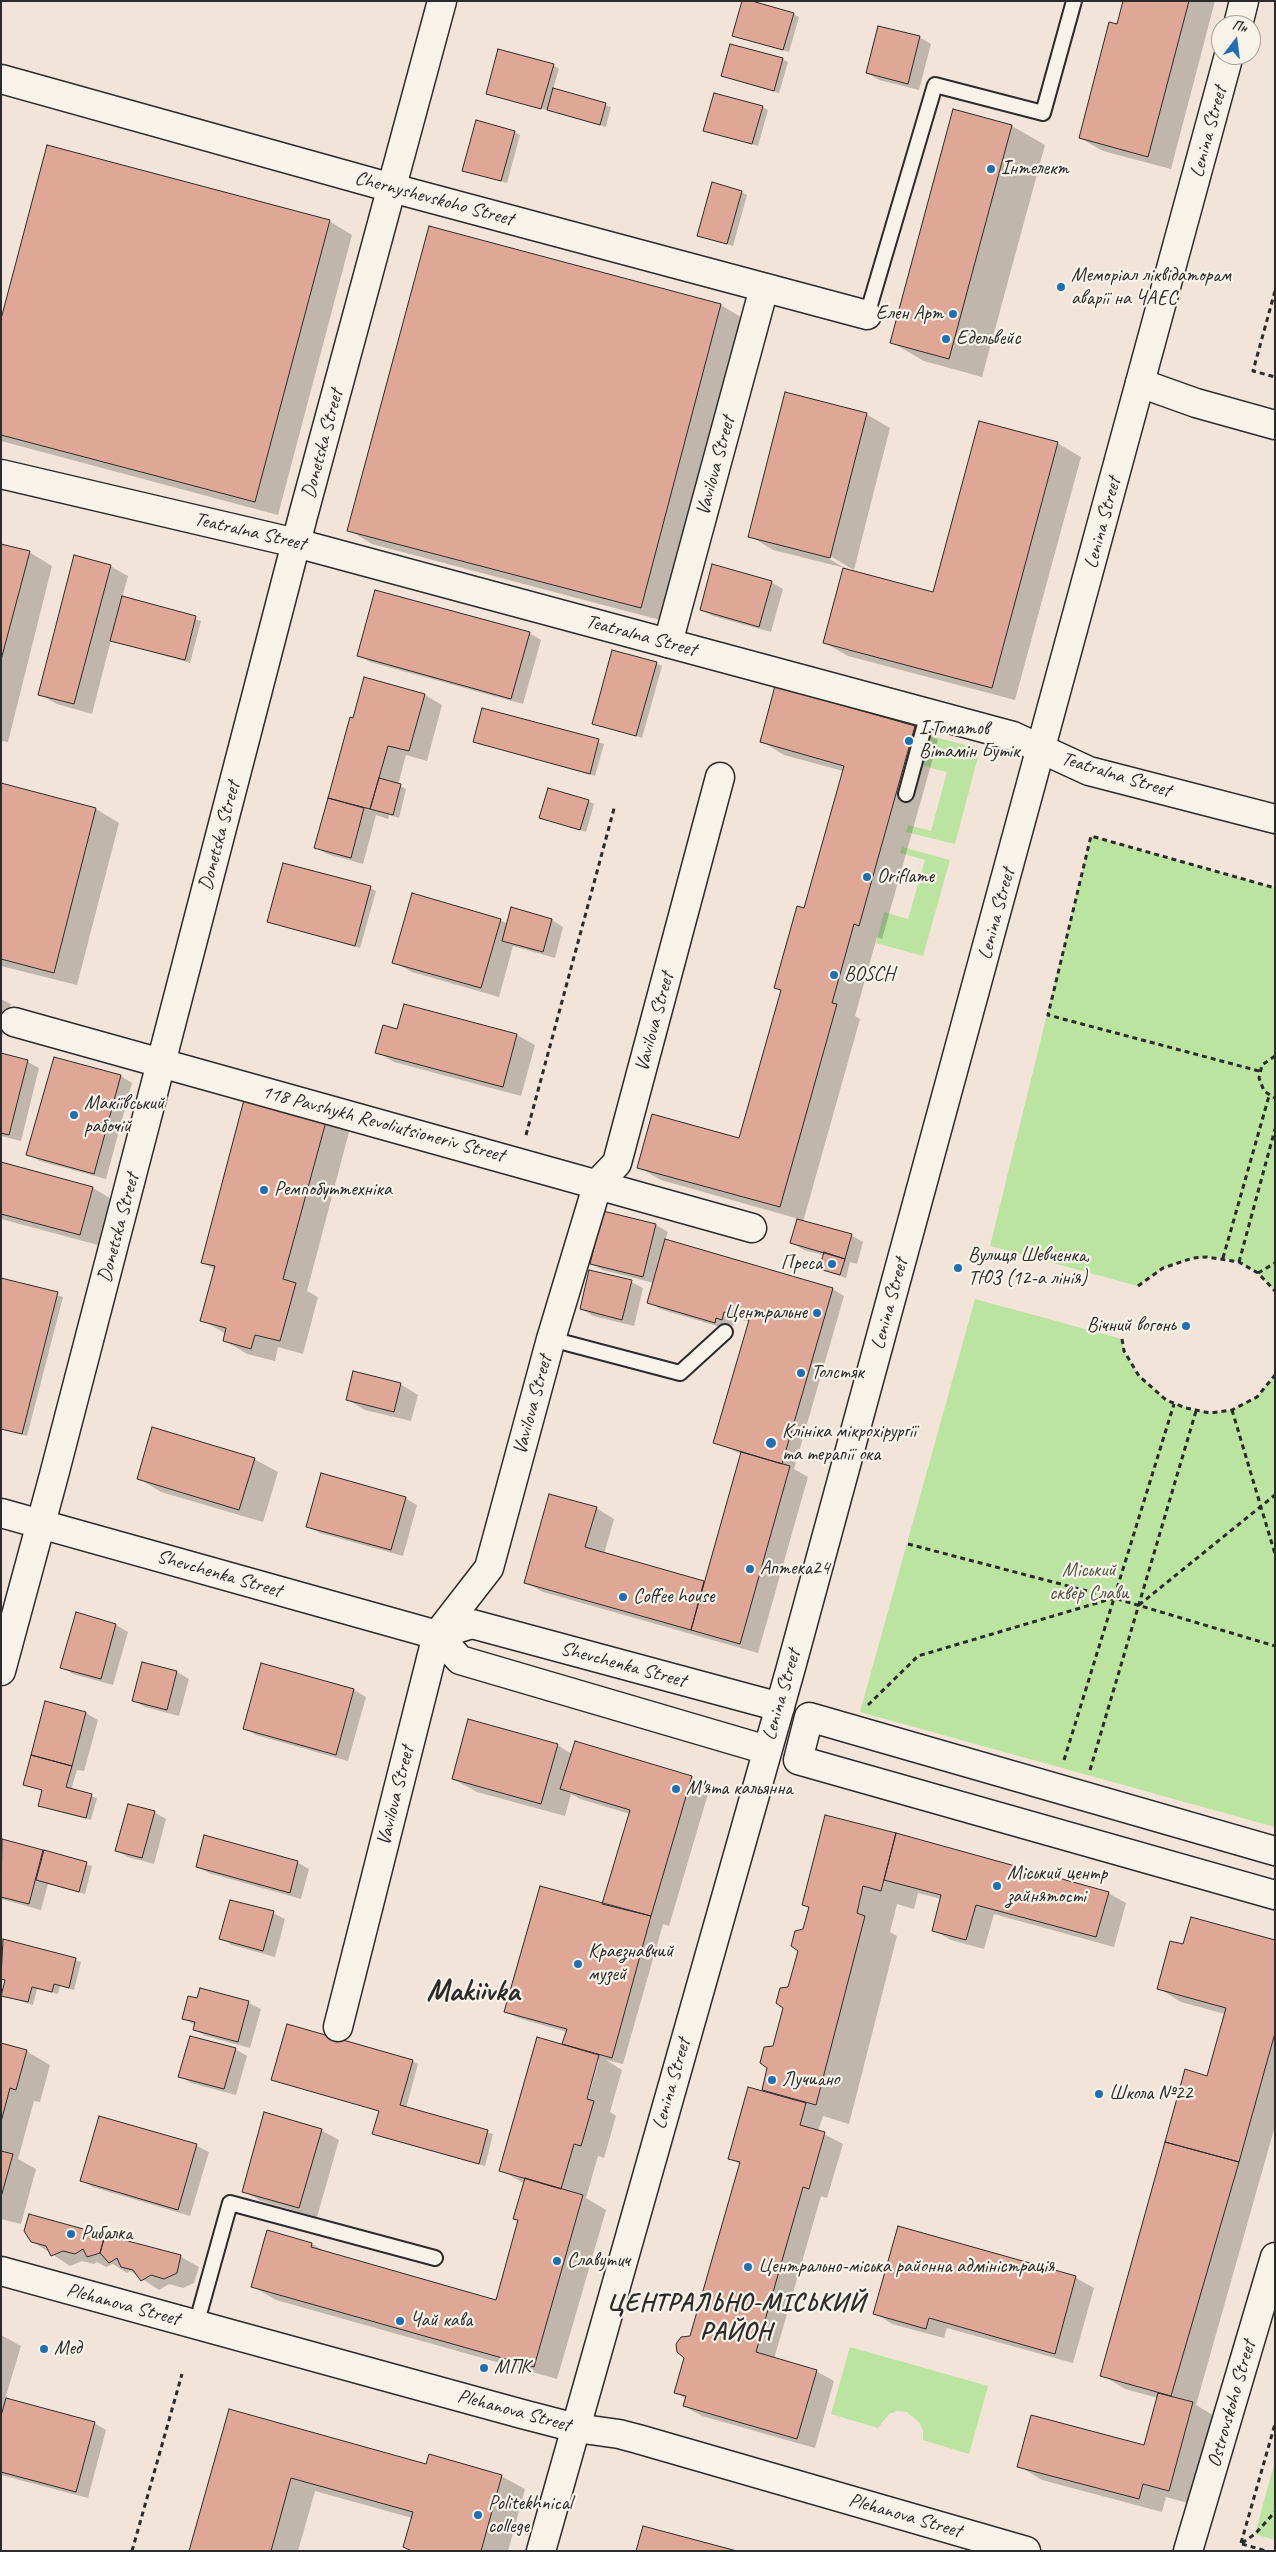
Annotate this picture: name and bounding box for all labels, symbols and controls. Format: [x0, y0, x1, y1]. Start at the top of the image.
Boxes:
north arrow [1211, 15, 1261, 65]
text: Пн [1230, 16, 1249, 36]
street label: Lenina Street [1185, 84, 1233, 180]
place label: Інтелект [1001, 157, 1069, 181]
marker: Інтелект [985, 163, 997, 175]
street label: Chernyshevskoho Street [352, 166, 516, 232]
place label: Меморіал ліквідаторам аварії на ЧАЕС [1071, 264, 1231, 311]
marker: Меморіал ліквідаторам аварії на ЧАЕС [1055, 281, 1067, 293]
place label: Елен Арт [876, 302, 943, 326]
marker: Елен Арт [947, 308, 959, 320]
place label: Едельвейс [956, 327, 1021, 351]
marker: Едельвейс [940, 333, 952, 345]
street label: Donetska Street [297, 387, 349, 501]
street label: Vavilova Street [691, 414, 741, 518]
street label: Lenina Street [1079, 475, 1127, 571]
street label: Teatralna Street [192, 508, 308, 556]
street label: Teatralna Street [583, 610, 699, 662]
place label: І.Томатов Вітамін Бутік [919, 717, 1019, 764]
marker: І.Томатов Вітамін Бутік [903, 735, 915, 747]
street label: Teatralna Street [1058, 747, 1174, 803]
street label: Donetska Street [194, 779, 246, 893]
place label: Oriflame [877, 865, 934, 889]
street label: Lenina Street [973, 866, 1021, 962]
marker: Oriflame [861, 871, 873, 883]
place label: BOSCH [844, 963, 895, 987]
marker: BOSCH [828, 969, 840, 981]
street label: Vavilova Street [630, 970, 680, 1074]
street label: 118 Pavshykh Revoliutsioneriv Street [259, 1080, 507, 1168]
place label: Макіївський рабочій [84, 1092, 164, 1139]
marker: Макіївський рабочій [68, 1109, 80, 1121]
street label: Donetska Street [93, 1171, 145, 1285]
place label: Ремпобуттехніка [274, 1178, 392, 1202]
marker: Ремпобуттехніка [258, 1184, 270, 1196]
place label: Вулиця Шевченка, ТЮЗ (12-а лінія) [968, 1244, 1090, 1291]
place label: Преса [781, 1252, 822, 1276]
street label: Lenina Street [866, 1256, 914, 1352]
marker: Преса [826, 1258, 838, 1270]
marker: Вулиця Шевченка, ТЮЗ (12-а лінія) [952, 1262, 964, 1274]
place label: Центральне [724, 1301, 807, 1325]
marker: Центральне [811, 1307, 823, 1319]
place label: Вічний вогонь [1087, 1314, 1176, 1338]
marker: Вічний вогонь [1180, 1320, 1192, 1332]
street label: Vavilova Street [508, 1353, 558, 1457]
place label: Толстяк [811, 1361, 864, 1385]
marker: Толстяк [795, 1367, 807, 1379]
place label: Клініка мікрохірургії та терапії ока [782, 1420, 916, 1467]
marker: Клініка мікрохірургії та терапії ока [764, 1436, 778, 1450]
street label: Shevchenka Street [154, 1545, 284, 1603]
place label: Аптека24 [760, 1557, 830, 1581]
park label: Міський сквер Слави [1049, 1559, 1129, 1606]
marker: Аптека24 [744, 1563, 756, 1575]
place label: Coffee house [633, 1585, 714, 1609]
marker: Coffee house [617, 1591, 629, 1603]
street label: Shevchenka Street [558, 1637, 688, 1693]
street label: Lenina Street [758, 1647, 806, 1743]
street label: Vavilova Street [372, 1744, 420, 1848]
place label: М'ята кальянна [686, 1777, 793, 1801]
marker: М'ята кальянна [670, 1783, 682, 1795]
place label: Міський центр зайнятості [1007, 1862, 1107, 1909]
marker: Міський центр зайнятості [991, 1880, 1003, 1892]
place label: Краєзнавчий музей [588, 1940, 673, 1987]
marker: Краєзнавчий музей [572, 1958, 584, 1970]
district label: Makiivka [427, 1974, 519, 2010]
street label: Lenina Street [648, 2036, 696, 2132]
place label: Лучиано [782, 2068, 840, 2092]
marker: Лучиано [766, 2074, 778, 2086]
place label: Школа №22 [1109, 2082, 1192, 2106]
marker: Школа №22 [1093, 2088, 1105, 2100]
place label: Рибалка [81, 2222, 132, 2246]
marker: Рибалка [65, 2228, 77, 2240]
place label: Славутич [567, 2249, 630, 2273]
marker: Славутич [551, 2255, 563, 2267]
place label: Центрально-міська районна адміністрація [758, 2255, 1054, 2279]
marker: Центрально-міська районна адміністрація [742, 2261, 754, 2273]
street label: Plehanova Street [64, 2278, 182, 2332]
district label: ЦЕНТРАЛЬНО-МІСЬКИЙ РАЙОН [600, 2288, 872, 2347]
place label: Чай кава [410, 2309, 472, 2333]
marker: Чай кава [394, 2315, 406, 2327]
place label: Мед [54, 2337, 82, 2361]
street label: Ostrovskoho Street [1202, 2338, 1262, 2470]
marker: Мед [38, 2343, 50, 2355]
place label: МПК [494, 2356, 530, 2380]
marker: МПК [478, 2362, 490, 2374]
street label: Plehanova Street [455, 2384, 573, 2438]
street label: Plehanova Street [846, 2488, 964, 2544]
place label: Politekhnical college [488, 2492, 572, 2539]
marker: Politekhnical college [472, 2509, 484, 2521]

